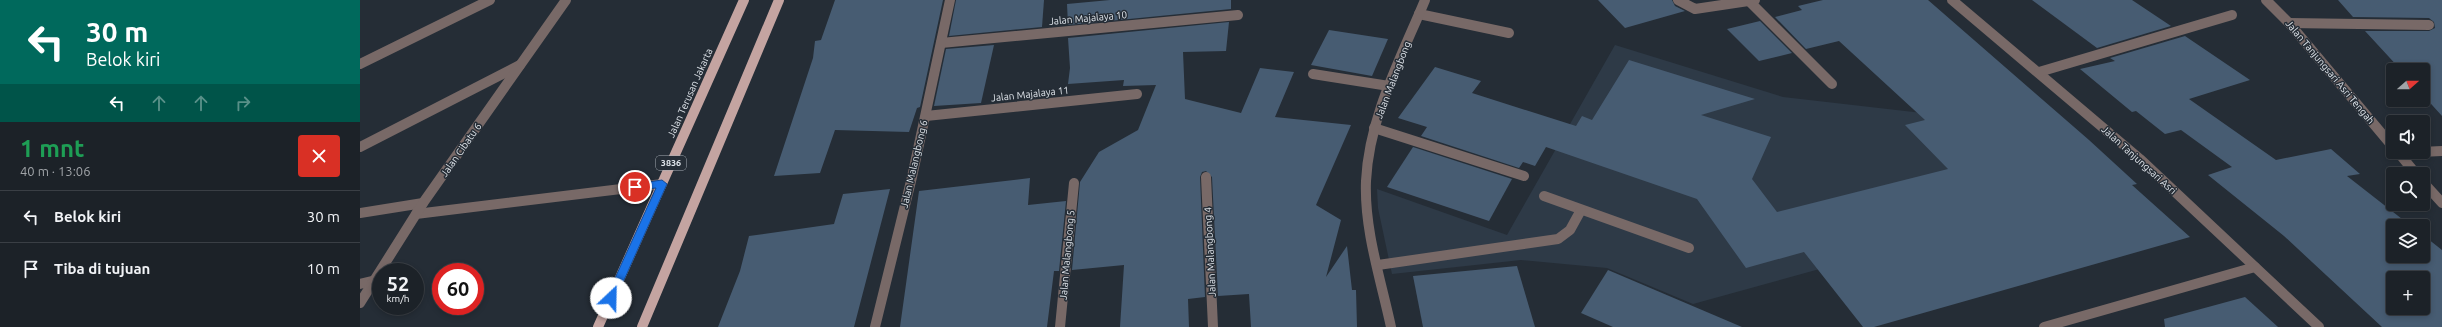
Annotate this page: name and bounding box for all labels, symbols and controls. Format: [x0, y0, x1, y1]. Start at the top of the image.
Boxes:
street label: Jalan Majalaya 10 [1048, 9, 1128, 27]
icon: left [20, 16, 72, 68]
text: 30 m [86, 16, 148, 47]
street label: Jalan Tanjungsari Asri Tengah [2283, 18, 2377, 126]
street label: Jalan Malangbong [1373, 40, 1413, 120]
street label: Jalan Terusan Jakarta [665, 47, 715, 139]
text: Belok kiri [86, 49, 160, 69]
north arrow [2386, 63, 2430, 107]
map controls [2386, 63, 2430, 315]
street label: Jalan Majalaya 11 [990, 84, 1070, 104]
icon: left [106, 92, 128, 114]
icon: ahead [148, 92, 170, 114]
icon: ahead [190, 92, 212, 114]
icon: right [232, 92, 254, 114]
button: sound [2386, 115, 2430, 159]
street label: Jalan Malangbong 6 [899, 119, 930, 209]
street label: Jalan Cibatu 6 [438, 121, 484, 179]
street label: Jalan Tanjungsari Asri [2099, 124, 2179, 196]
text: 1 mnt [20, 135, 84, 162]
button: close [298, 135, 340, 177]
road number: 3836 [656, 156, 686, 170]
text: 40 m · 13:06 [20, 164, 91, 178]
button: search [2386, 167, 2430, 211]
pin [618, 170, 652, 204]
icon: arrive [624, 176, 646, 198]
icon: left [20, 206, 42, 228]
street label: Jalan Malangbong 4 [1202, 206, 1218, 297]
text: Belok kiri [54, 208, 121, 225]
text: 30 m [307, 208, 340, 225]
street label: Jalan Malangbong 5 [1058, 210, 1076, 300]
button: layers [2386, 219, 2430, 263]
icon: arrive [20, 258, 42, 280]
text: Tiba di tujuan [54, 260, 150, 277]
text: 10 m [307, 260, 340, 277]
speed limit sign: 60 [432, 263, 484, 315]
button: + [2386, 271, 2430, 315]
text: 52 [387, 272, 409, 295]
position arrow [590, 277, 632, 319]
text: km/h [386, 293, 410, 304]

